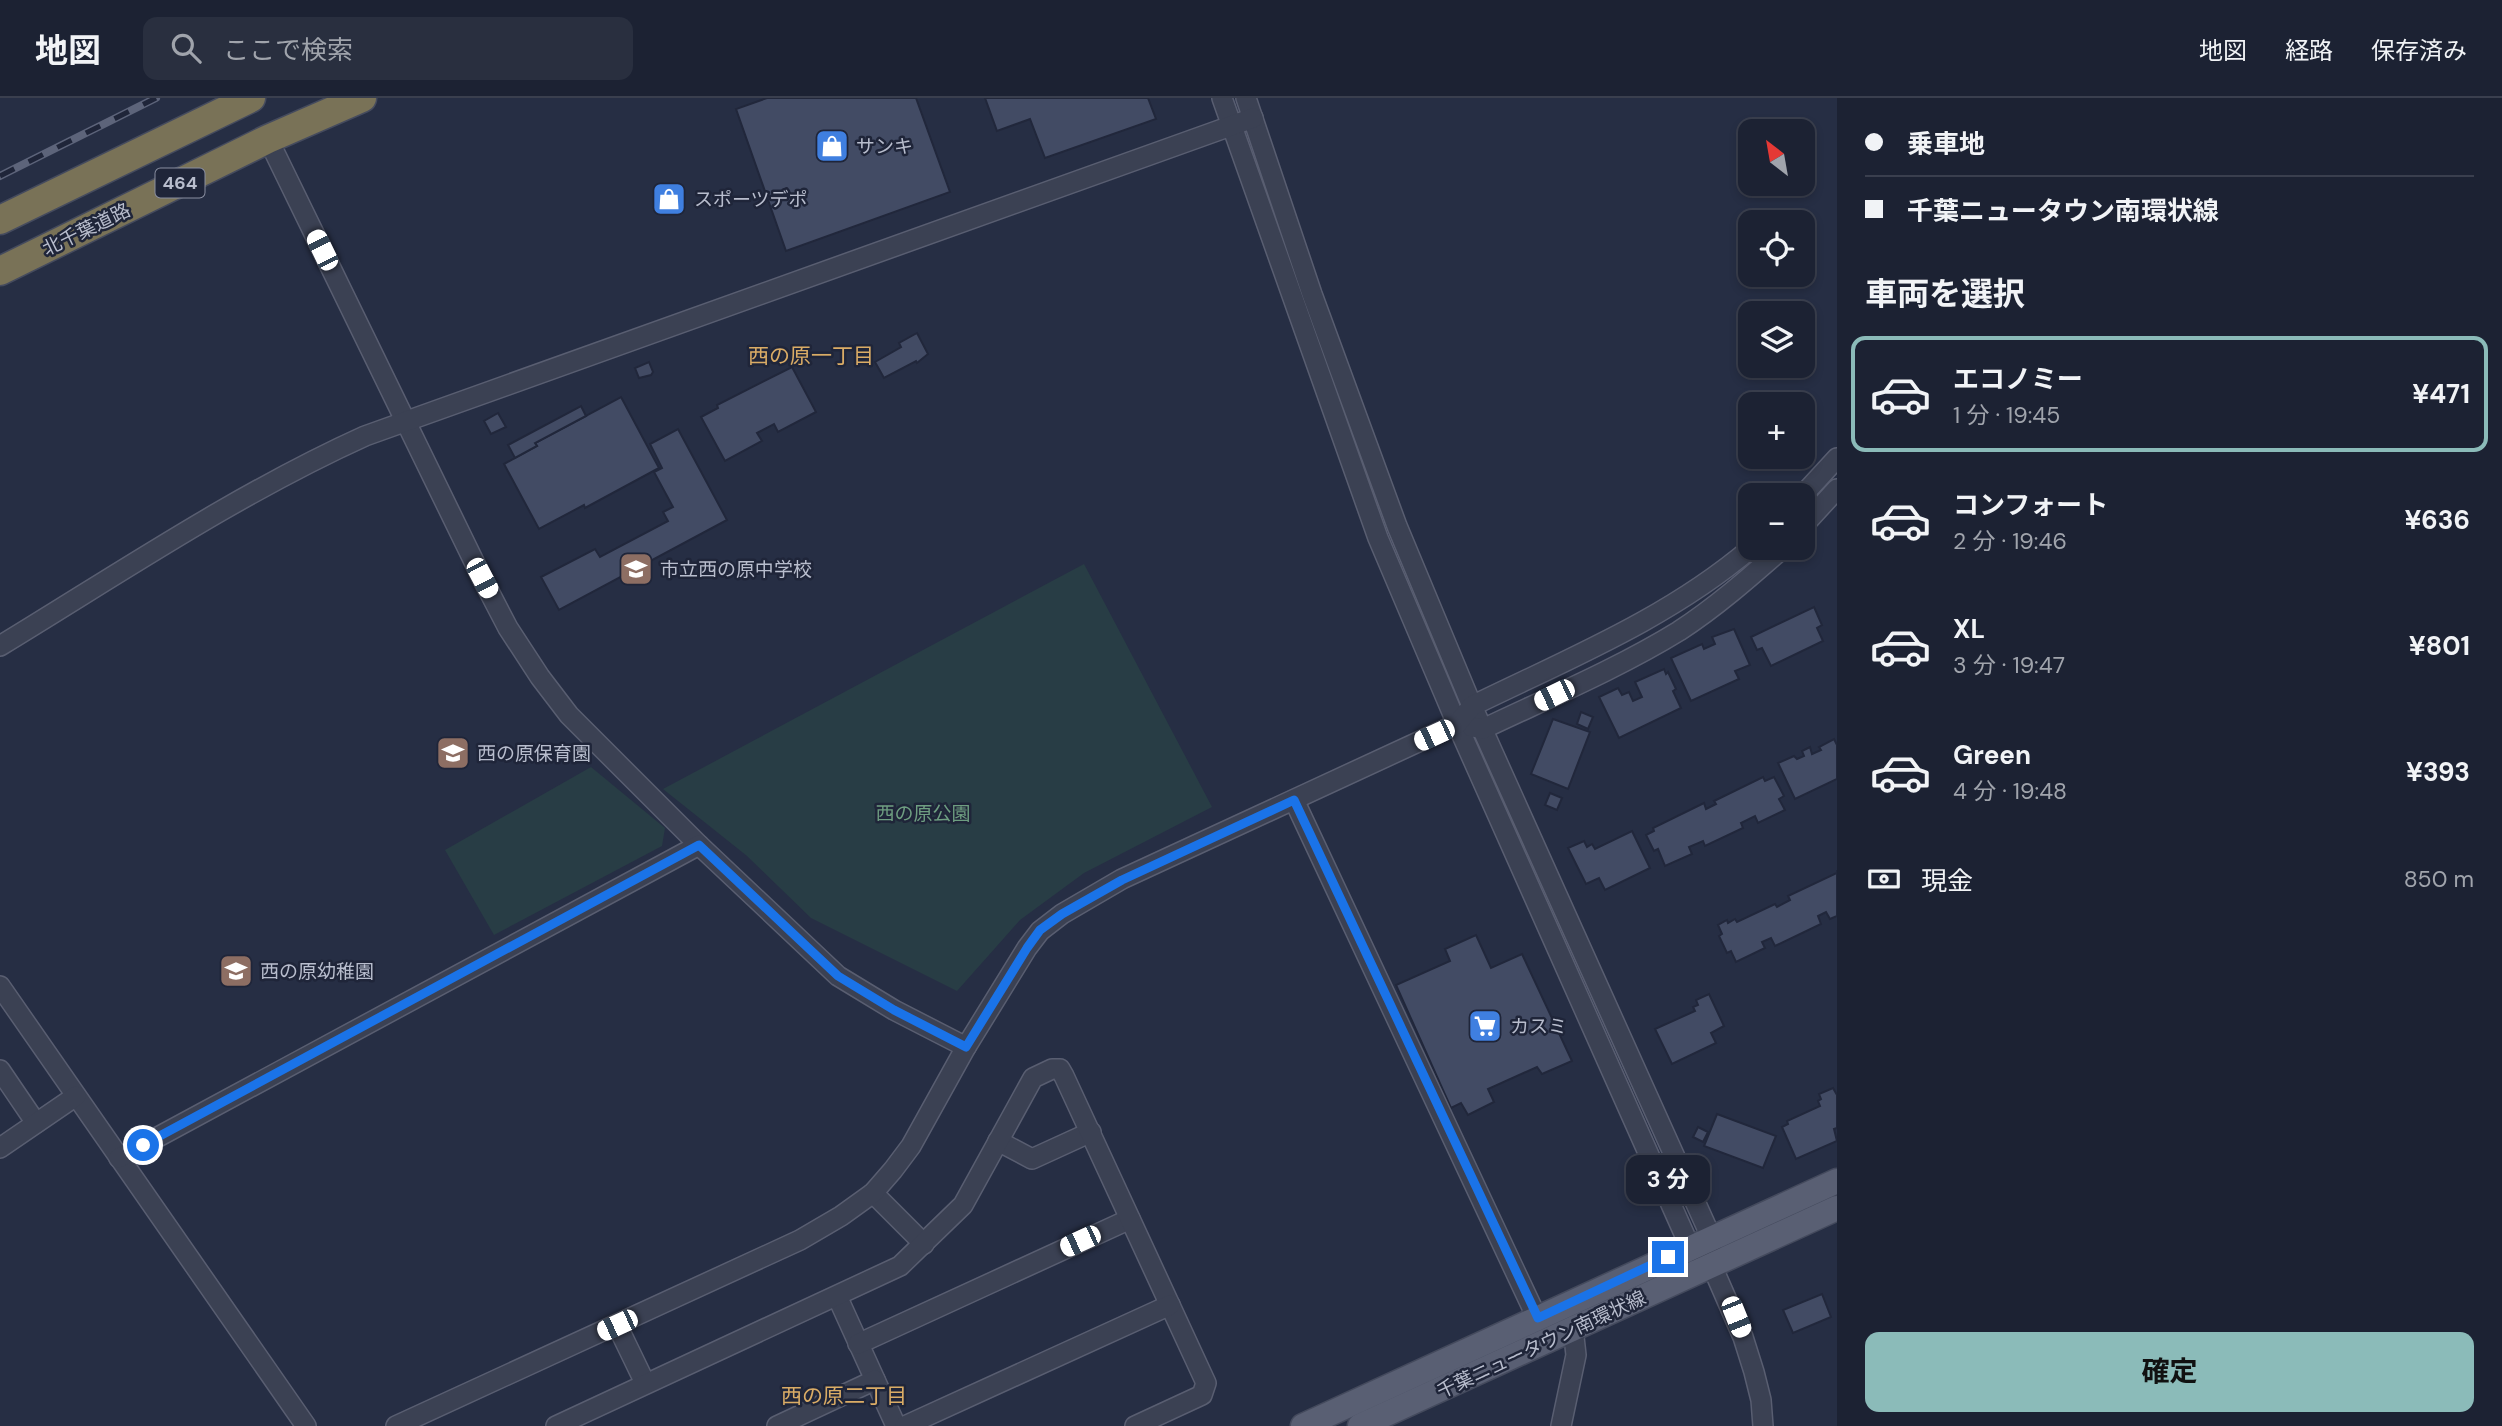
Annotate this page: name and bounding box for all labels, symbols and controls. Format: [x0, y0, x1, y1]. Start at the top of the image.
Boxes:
search box [143, 17, 633, 80]
text: 地図 [35, 29, 101, 72]
icon: search [167, 29, 205, 67]
text: ここで検索 [223, 33, 353, 67]
text: 地図 [2199, 35, 2247, 66]
text: 経路 [2285, 35, 2333, 66]
text: 保存済み [2371, 35, 2467, 66]
north arrow [1738, 119, 1815, 196]
map controls [1738, 119, 1815, 560]
shop icon: サンキ [813, 127, 851, 165]
text: 乗車地 [1907, 127, 1985, 161]
place label: サンキ [856, 134, 913, 159]
road number: 464 [156, 168, 204, 198]
shop icon: スポーツデポ [650, 180, 688, 218]
place label: スポーツデポ [694, 187, 808, 212]
text: 千葉ニュータウン南環状線 [1907, 194, 2219, 228]
street label: 北千葉道路 [38, 197, 134, 262]
button: locate [1738, 210, 1815, 287]
car [304, 227, 341, 273]
text: 車両を選択 [1865, 273, 2025, 315]
button: layers [1738, 301, 1815, 378]
district label: 西の原一丁目 [748, 342, 874, 370]
text: エコノミー [1953, 362, 2083, 396]
icon: car [1869, 363, 1932, 426]
text: ¥471 [2412, 377, 2470, 411]
button: + [1738, 392, 1815, 469]
text: 1 分 · 19:45 [1953, 400, 2060, 430]
button: − [1738, 483, 1815, 560]
text: コンフォート [1953, 488, 2108, 522]
icon: car [1869, 489, 1932, 552]
text: ¥636 [2404, 503, 2470, 537]
text: 2 分 · 19:46 [1953, 526, 2067, 556]
school or university icon: 市立西の原中学校 [617, 550, 655, 588]
car [463, 555, 502, 601]
place label: 市立西の原中学校 [660, 557, 812, 582]
text: XL [1953, 612, 1985, 646]
icon: car [1869, 615, 1932, 678]
text: ¥801 [2409, 629, 2470, 663]
text: 3 分 · 19:47 [1953, 650, 2065, 680]
car [1531, 676, 1578, 714]
car [1411, 717, 1458, 753]
school or university icon: 西の原保育園 [434, 734, 472, 772]
text: Green [1953, 738, 2031, 772]
place label: 西の原保育園 [477, 741, 591, 766]
icon: car [1869, 741, 1932, 804]
text: ¥393 [2406, 755, 2470, 789]
text: 4 分 · 19:48 [1953, 776, 2067, 806]
park label: 西の原公園 [875, 801, 971, 826]
icon: cash [1865, 860, 1903, 898]
text: 現金 [1921, 864, 1973, 898]
text: 850 m [2404, 864, 2474, 894]
school or university icon: 西の原幼稚園 [217, 952, 255, 990]
place label: 西の原幼稚園 [260, 959, 374, 984]
supermarket icon: カスミ [1466, 1007, 1504, 1045]
place label: カスミ [1510, 1014, 1567, 1039]
route start [127, 1129, 159, 1161]
callout: 3 分 [1626, 1156, 1710, 1204]
text: 3 分 [1647, 1164, 1689, 1194]
car [1057, 1223, 1104, 1259]
route end [1652, 1241, 1684, 1273]
street label: 千葉ニュータウン南環状線 [1433, 1285, 1650, 1404]
car [1719, 1294, 1754, 1340]
car [594, 1307, 641, 1343]
button: 確定 [1865, 1332, 2474, 1412]
district label: 西の原二丁目 [781, 1382, 907, 1410]

